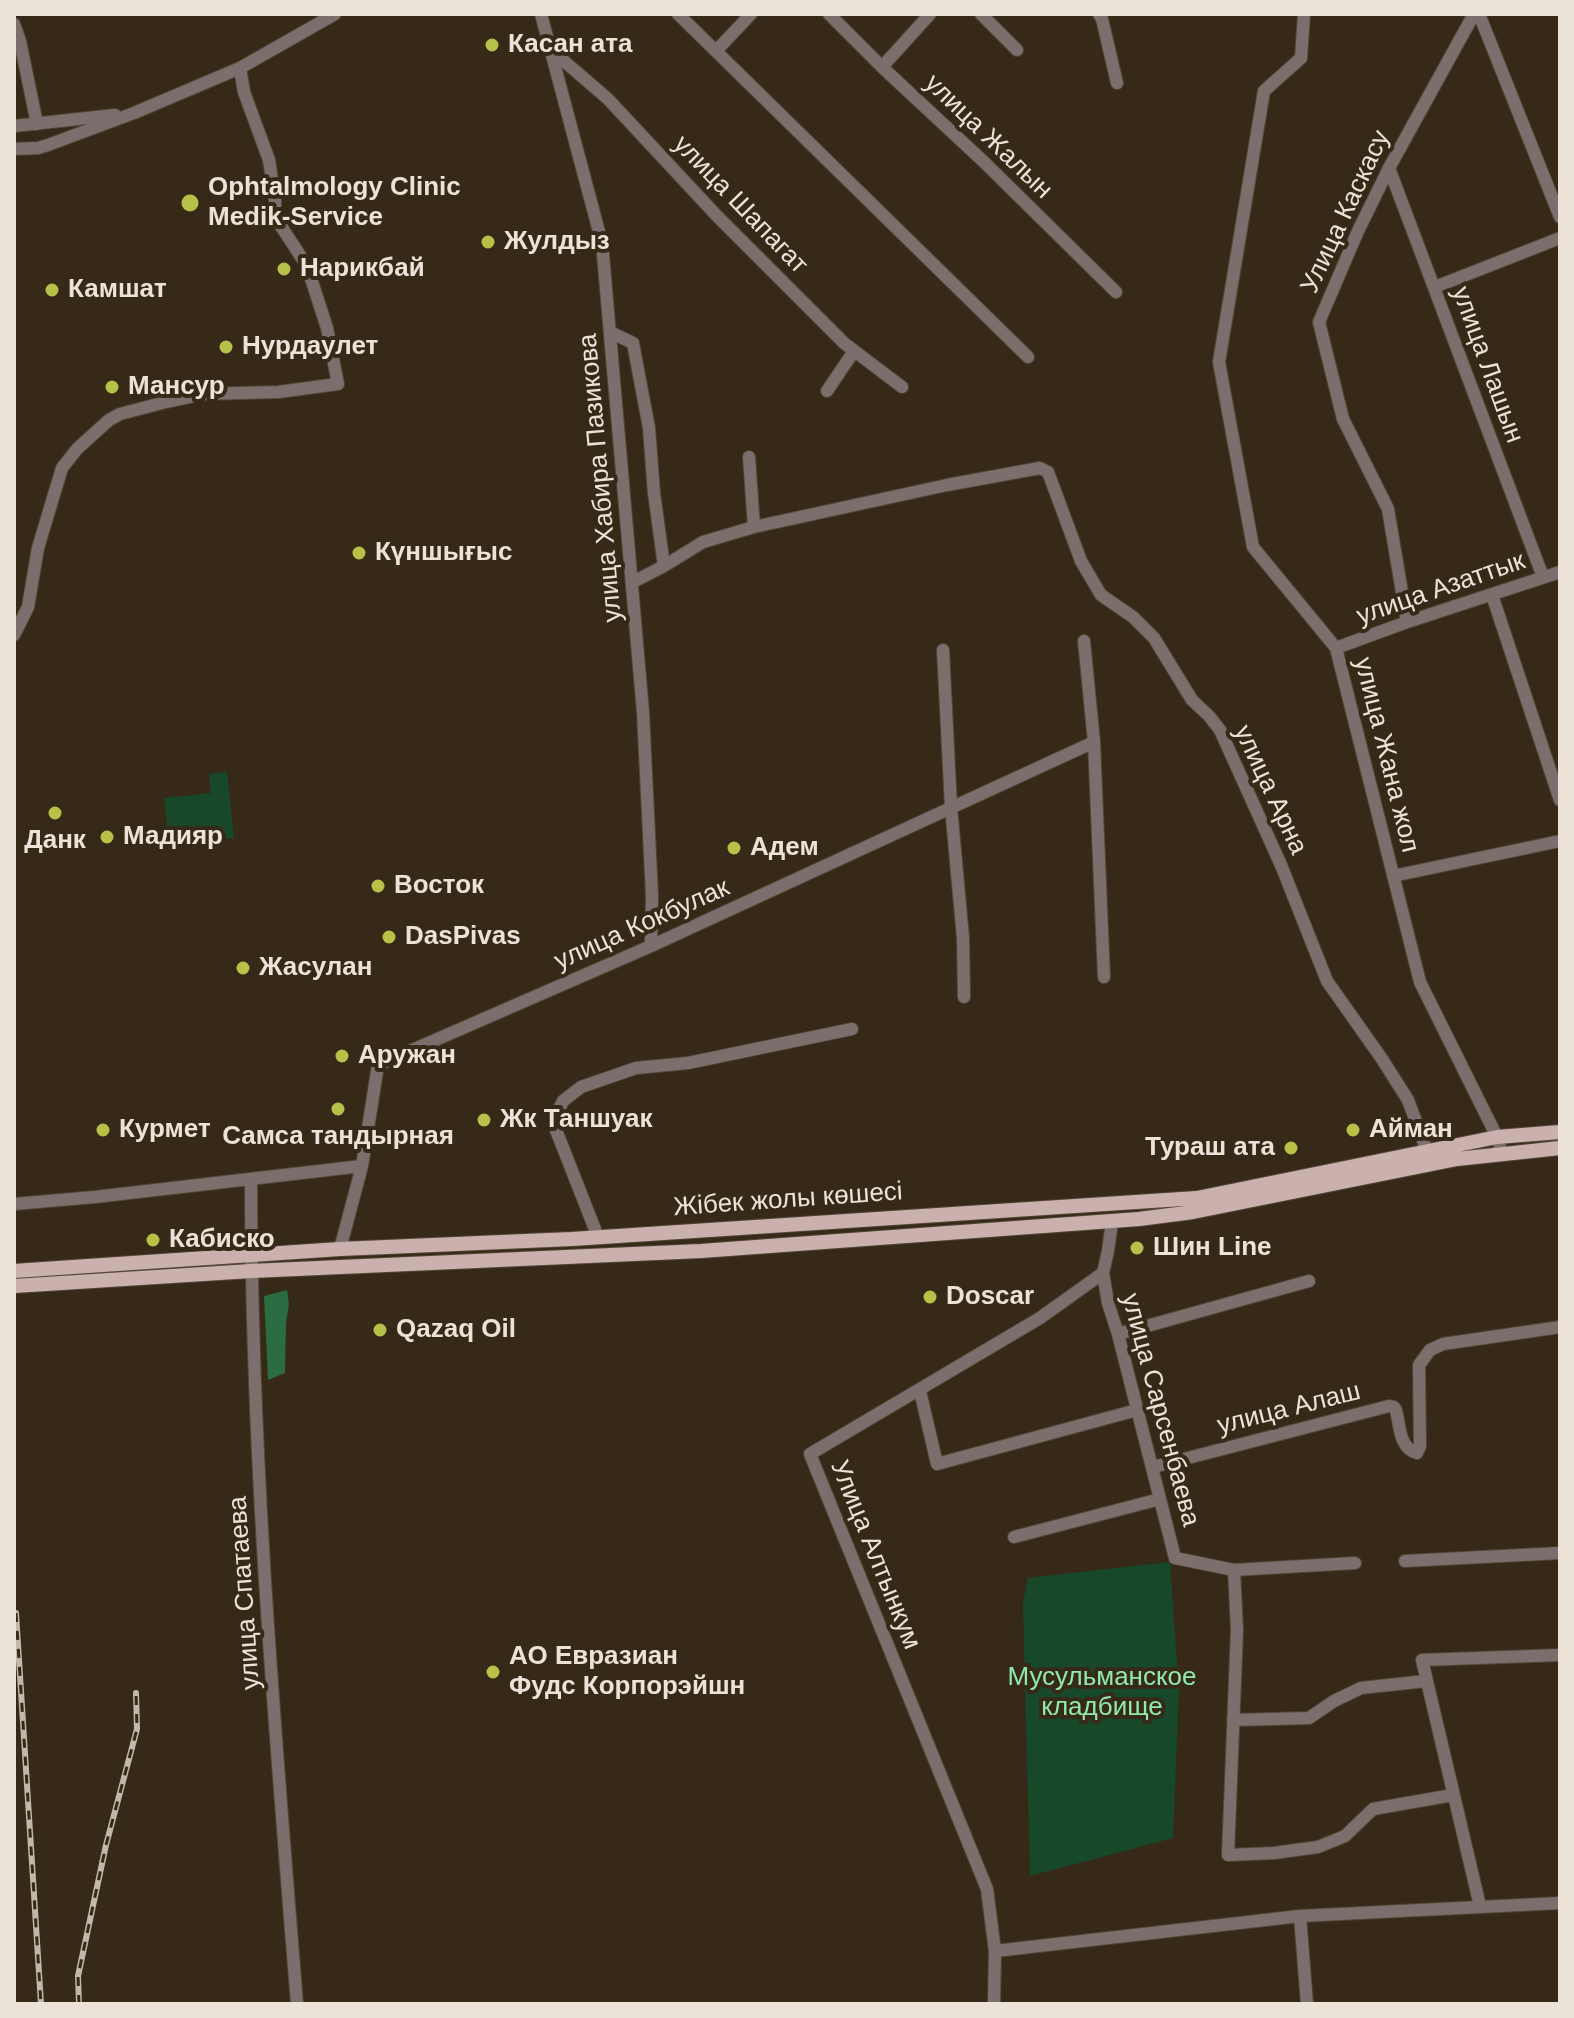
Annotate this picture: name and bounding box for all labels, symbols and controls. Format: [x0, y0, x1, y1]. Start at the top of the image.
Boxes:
place label: Касан ата [508, 29, 632, 61]
marker: Касан ата [483, 36, 501, 54]
street label: улица Жалын [918, 68, 1058, 206]
street label: Улица Каскасу [1295, 126, 1397, 298]
street label: улица Шапагат [666, 129, 814, 281]
place label: Ophtalmology Clinic Medik-Service [208, 172, 461, 234]
marker: Ophtalmology Clinic Medik-Service [179, 192, 201, 214]
place label: Жулдыз [504, 226, 610, 258]
marker: Жулдыз [479, 233, 497, 251]
place label: Нарикбай [300, 253, 425, 285]
marker: Нарикбай [275, 260, 293, 278]
place label: Камшат [68, 274, 167, 306]
marker: Камшат [43, 281, 61, 299]
street label: улица Лашын [1444, 283, 1530, 447]
place label: Нурдаулет [242, 331, 378, 363]
street label: улица Хабира Пазикова [573, 332, 629, 624]
marker: Нурдаулет [217, 338, 235, 356]
place label: Мансур [128, 371, 225, 403]
marker: Мансур [103, 378, 121, 396]
place label: Күншығыс [375, 537, 512, 569]
marker: Күншығыс [350, 544, 368, 562]
street label: улица Азаттык [1353, 546, 1529, 632]
street label: улица Жана жол [1347, 654, 1425, 856]
street label: улица Арна [1226, 720, 1314, 860]
marker: Данк [46, 804, 64, 822]
place label: Мадияр [123, 821, 223, 853]
place label: Данк [24, 825, 86, 857]
marker: Мадияр [98, 828, 116, 846]
place label: Адем [750, 832, 819, 864]
marker: Адем [725, 839, 743, 857]
place label: Восток [394, 870, 484, 902]
street label: улица Кокбулак [550, 873, 734, 977]
marker: Восток [369, 877, 387, 895]
place label: DasPivas [405, 921, 521, 953]
marker: DasPivas [380, 928, 398, 946]
place label: Жасулан [259, 952, 373, 984]
marker: Жасулан [234, 959, 252, 977]
place label: Аружан [358, 1040, 456, 1072]
marker: Аружан [333, 1047, 351, 1065]
marker: Самса тандырная [329, 1100, 347, 1118]
place label: Жк Таншуак [500, 1104, 652, 1136]
marker: Жк Таншуак [475, 1111, 493, 1129]
place label: Курмет [119, 1114, 211, 1146]
place label: Айман [1369, 1114, 1453, 1146]
marker: Курмет [94, 1121, 112, 1139]
place label: Самса тандырная [222, 1121, 454, 1153]
marker: Айман [1344, 1121, 1362, 1139]
place label: Тураш ата [1145, 1132, 1275, 1164]
marker: Тураш ата [1282, 1139, 1300, 1157]
street label: Жібек жолы көшесі [672, 1176, 904, 1224]
place label: Кабиско [169, 1224, 275, 1256]
marker: Кабиско [144, 1231, 162, 1249]
place label: Шин Line [1153, 1232, 1271, 1264]
marker: Шин Line [1128, 1239, 1146, 1257]
place label: Doscar [946, 1281, 1034, 1313]
marker: Doscar [921, 1288, 939, 1306]
street label: улица Сарсенбаева [1114, 1290, 1206, 1530]
place label: Qazaq Oil [396, 1314, 516, 1346]
marker: Qazaq Oil [371, 1321, 389, 1339]
street label: улица Алаш [1214, 1376, 1364, 1442]
street label: Улица Алтынкум [823, 1456, 927, 1654]
street label: улица Спатаева [223, 1495, 267, 1691]
place label: АО Евразиан Фудс Корпорэйшн [509, 1641, 745, 1702]
park label: Мусульманское кладбище [1007, 1662, 1197, 1724]
marker: АО Евразиан Фудс Корпорэйшн [484, 1663, 502, 1681]

